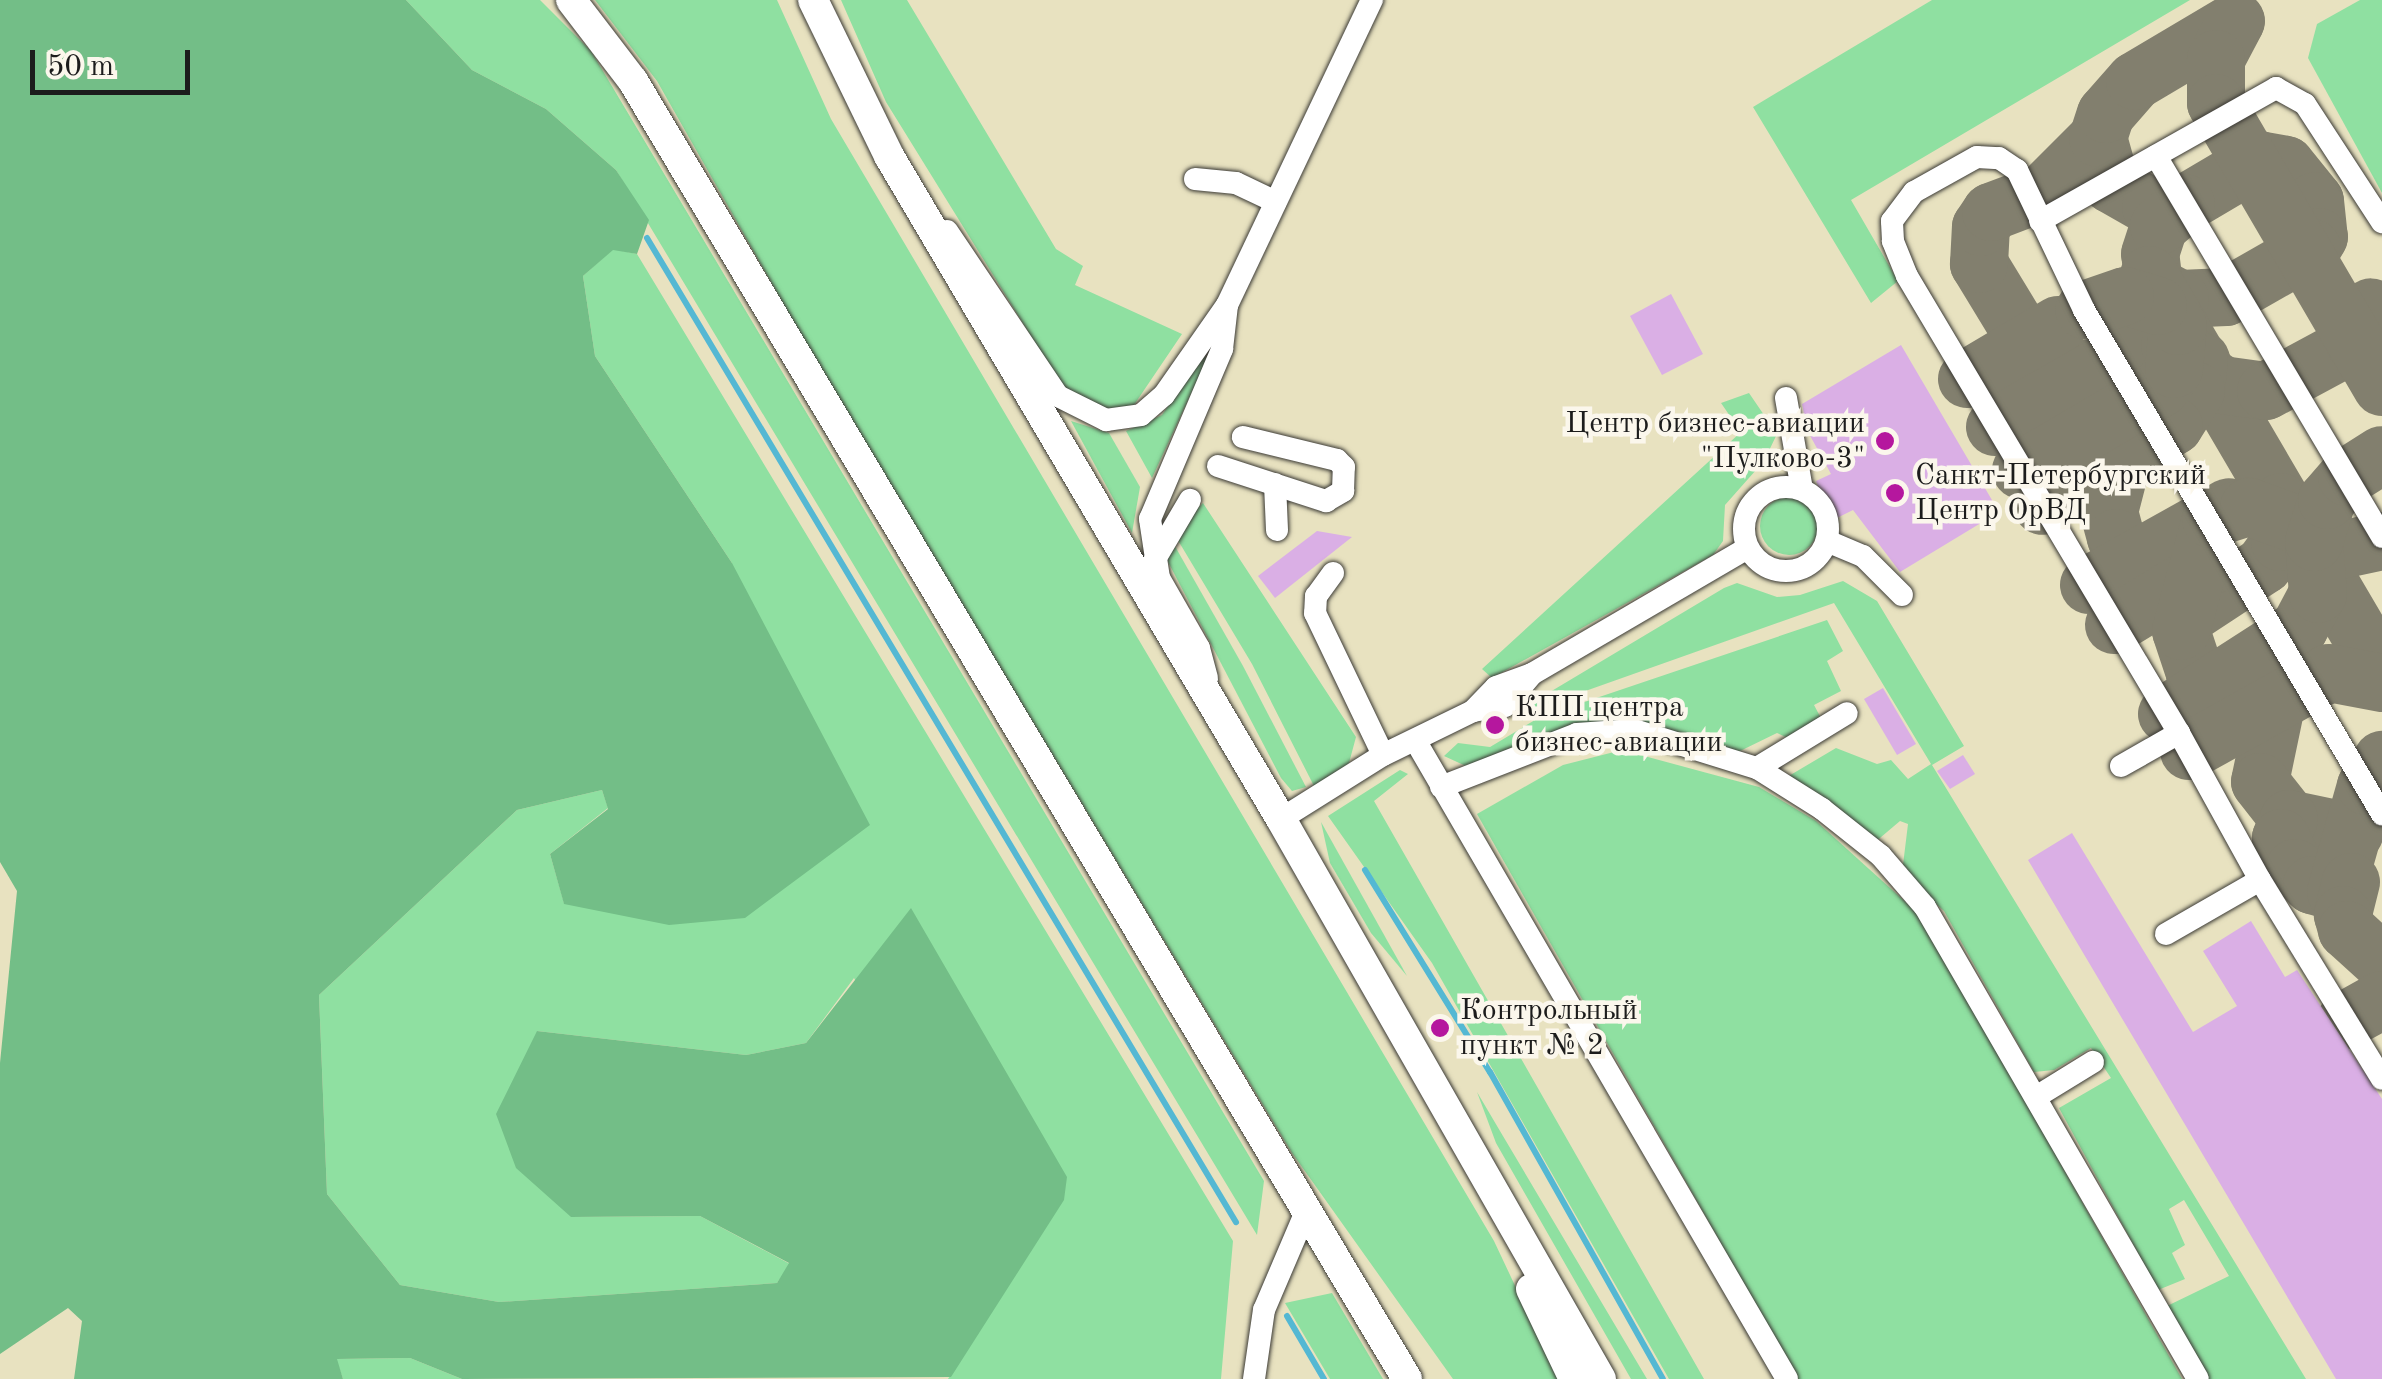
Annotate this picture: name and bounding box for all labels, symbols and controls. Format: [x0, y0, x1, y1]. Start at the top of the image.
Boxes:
scale bar [35, 30, 195, 92]
text: 50 m [47, 52, 114, 82]
place label: Центр бизнес-авиации "Пулково-3" [1565, 406, 1865, 476]
marker: Центр бизнес-авиации "Пулково-3" [1874, 430, 1896, 452]
place label: Санкт-Петербургский Центр ОрВД [1915, 458, 2206, 528]
marker: Санкт-Петербургский Центр ОрВД [1884, 482, 1906, 504]
place label: КПП центра бизнес-авиации [1515, 690, 1722, 760]
marker: КПП центра бизнес-авиации [1484, 714, 1506, 736]
place label: Контрольный пункт № 2 [1460, 993, 1638, 1064]
marker: Контрольный пункт № 2 [1429, 1017, 1451, 1039]

